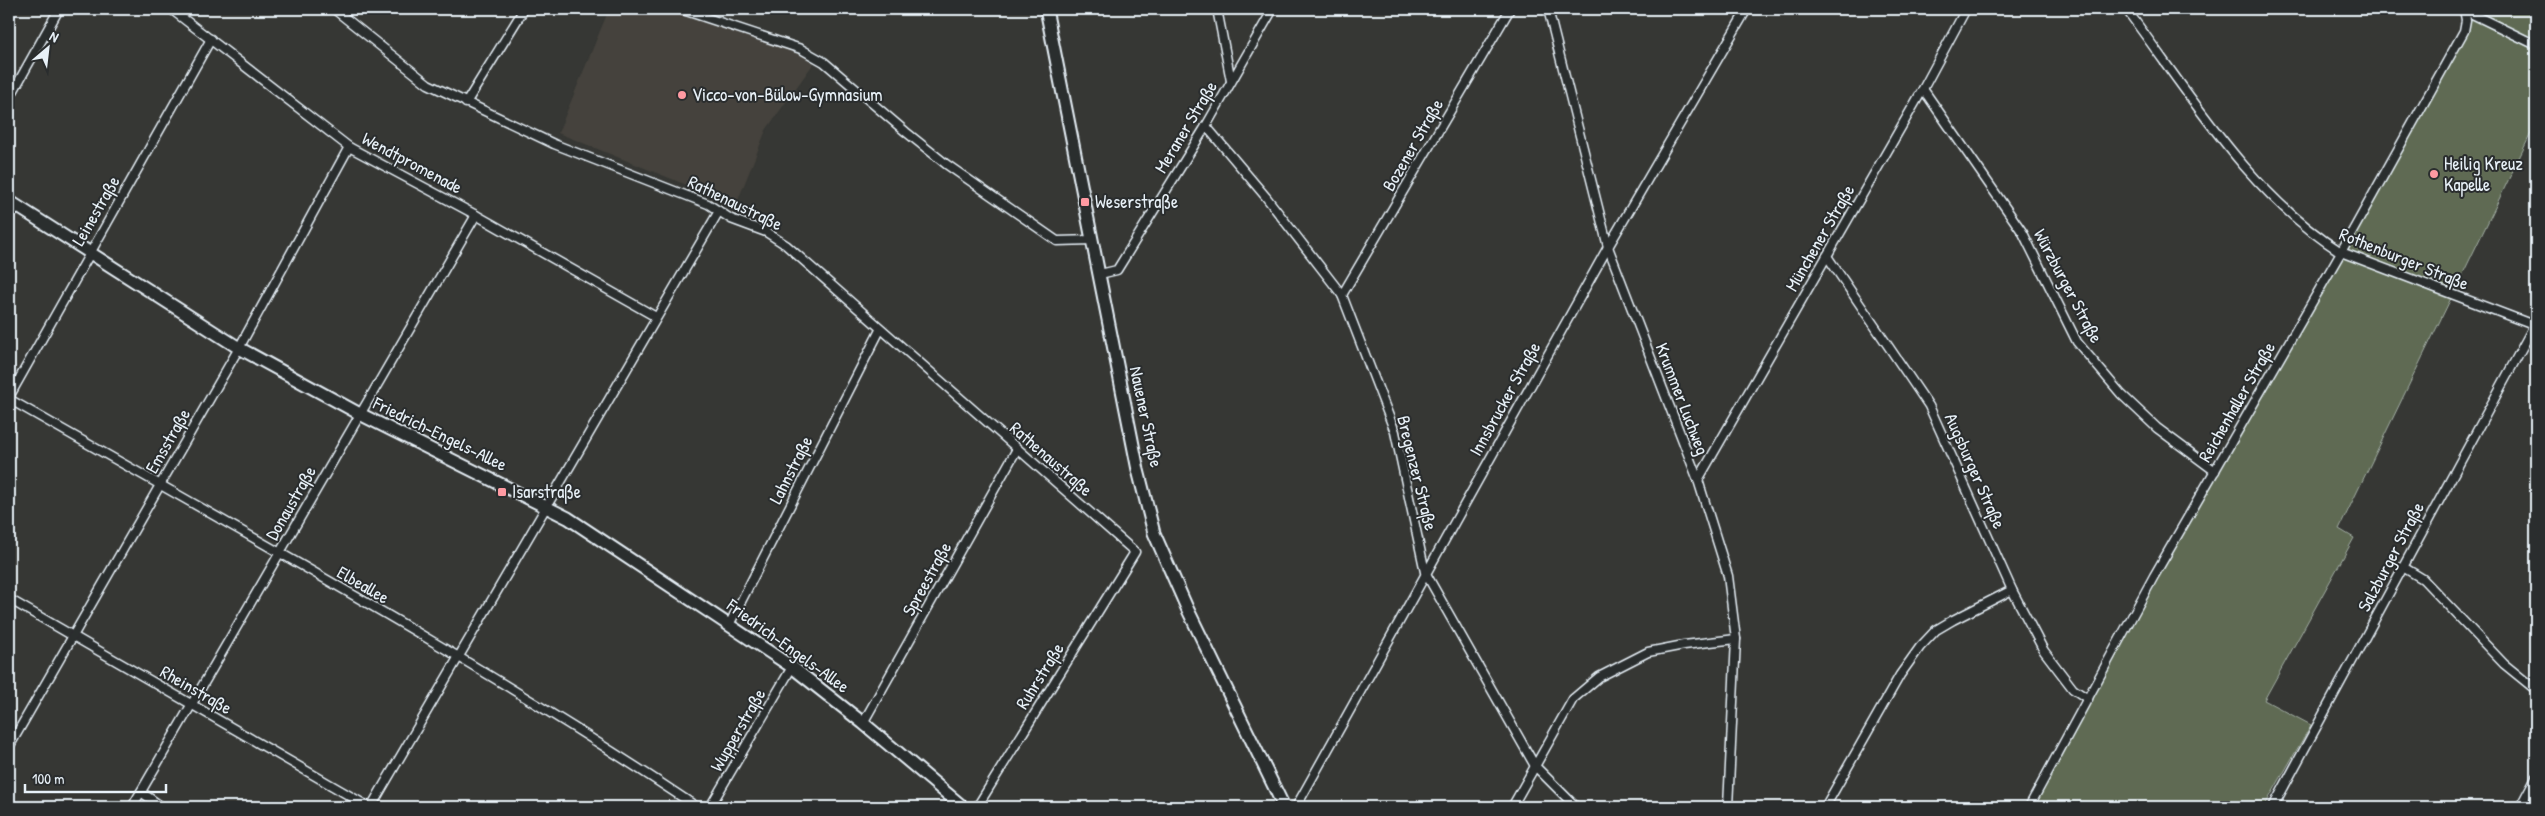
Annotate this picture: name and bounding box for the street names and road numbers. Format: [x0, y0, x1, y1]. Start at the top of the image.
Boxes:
street label: Meraner Straße [1148, 76, 1223, 177]
street label: Bozener Straße [1376, 94, 1449, 195]
street label: Wendtpromenade [358, 126, 467, 199]
street label: Rathenaustraße [684, 169, 787, 236]
street label: Leinestraße [65, 171, 126, 250]
street label: Münchener Straße [1779, 180, 1860, 296]
street label: Rothenburger Straße [2336, 221, 2473, 296]
street label: Würzburger Straße [2028, 224, 2109, 347]
street label: Innsbrucker Straße [1463, 337, 1546, 460]
street label: Reichenhaller Straße [2192, 337, 2281, 466]
street label: Krummer Luchweg [1650, 339, 1715, 458]
street label: Nauener Straße [1124, 364, 1169, 470]
street label: Friedrich-Engels-Allee [368, 390, 511, 477]
street label: Emsstraße [139, 404, 196, 478]
street label: Augsburger Straße [1939, 409, 2012, 532]
street label: Bregenzer Straße [1391, 413, 1444, 533]
street label: Rathenaustraße [1005, 416, 1098, 502]
street label: Lahnstraße [763, 431, 818, 508]
street label: Donaustraße [259, 461, 322, 545]
street label: Salzburger Straße [2351, 498, 2430, 616]
street label: Spreestraße [896, 537, 957, 620]
street label: Elbeallee [333, 560, 394, 610]
street label: Friedrich-Engels-Allee [721, 592, 855, 699]
street label: Ruhrstraße [1009, 638, 1070, 714]
street label: Rheinstraße [156, 659, 237, 720]
street label: Wupperstraße [704, 684, 771, 776]

